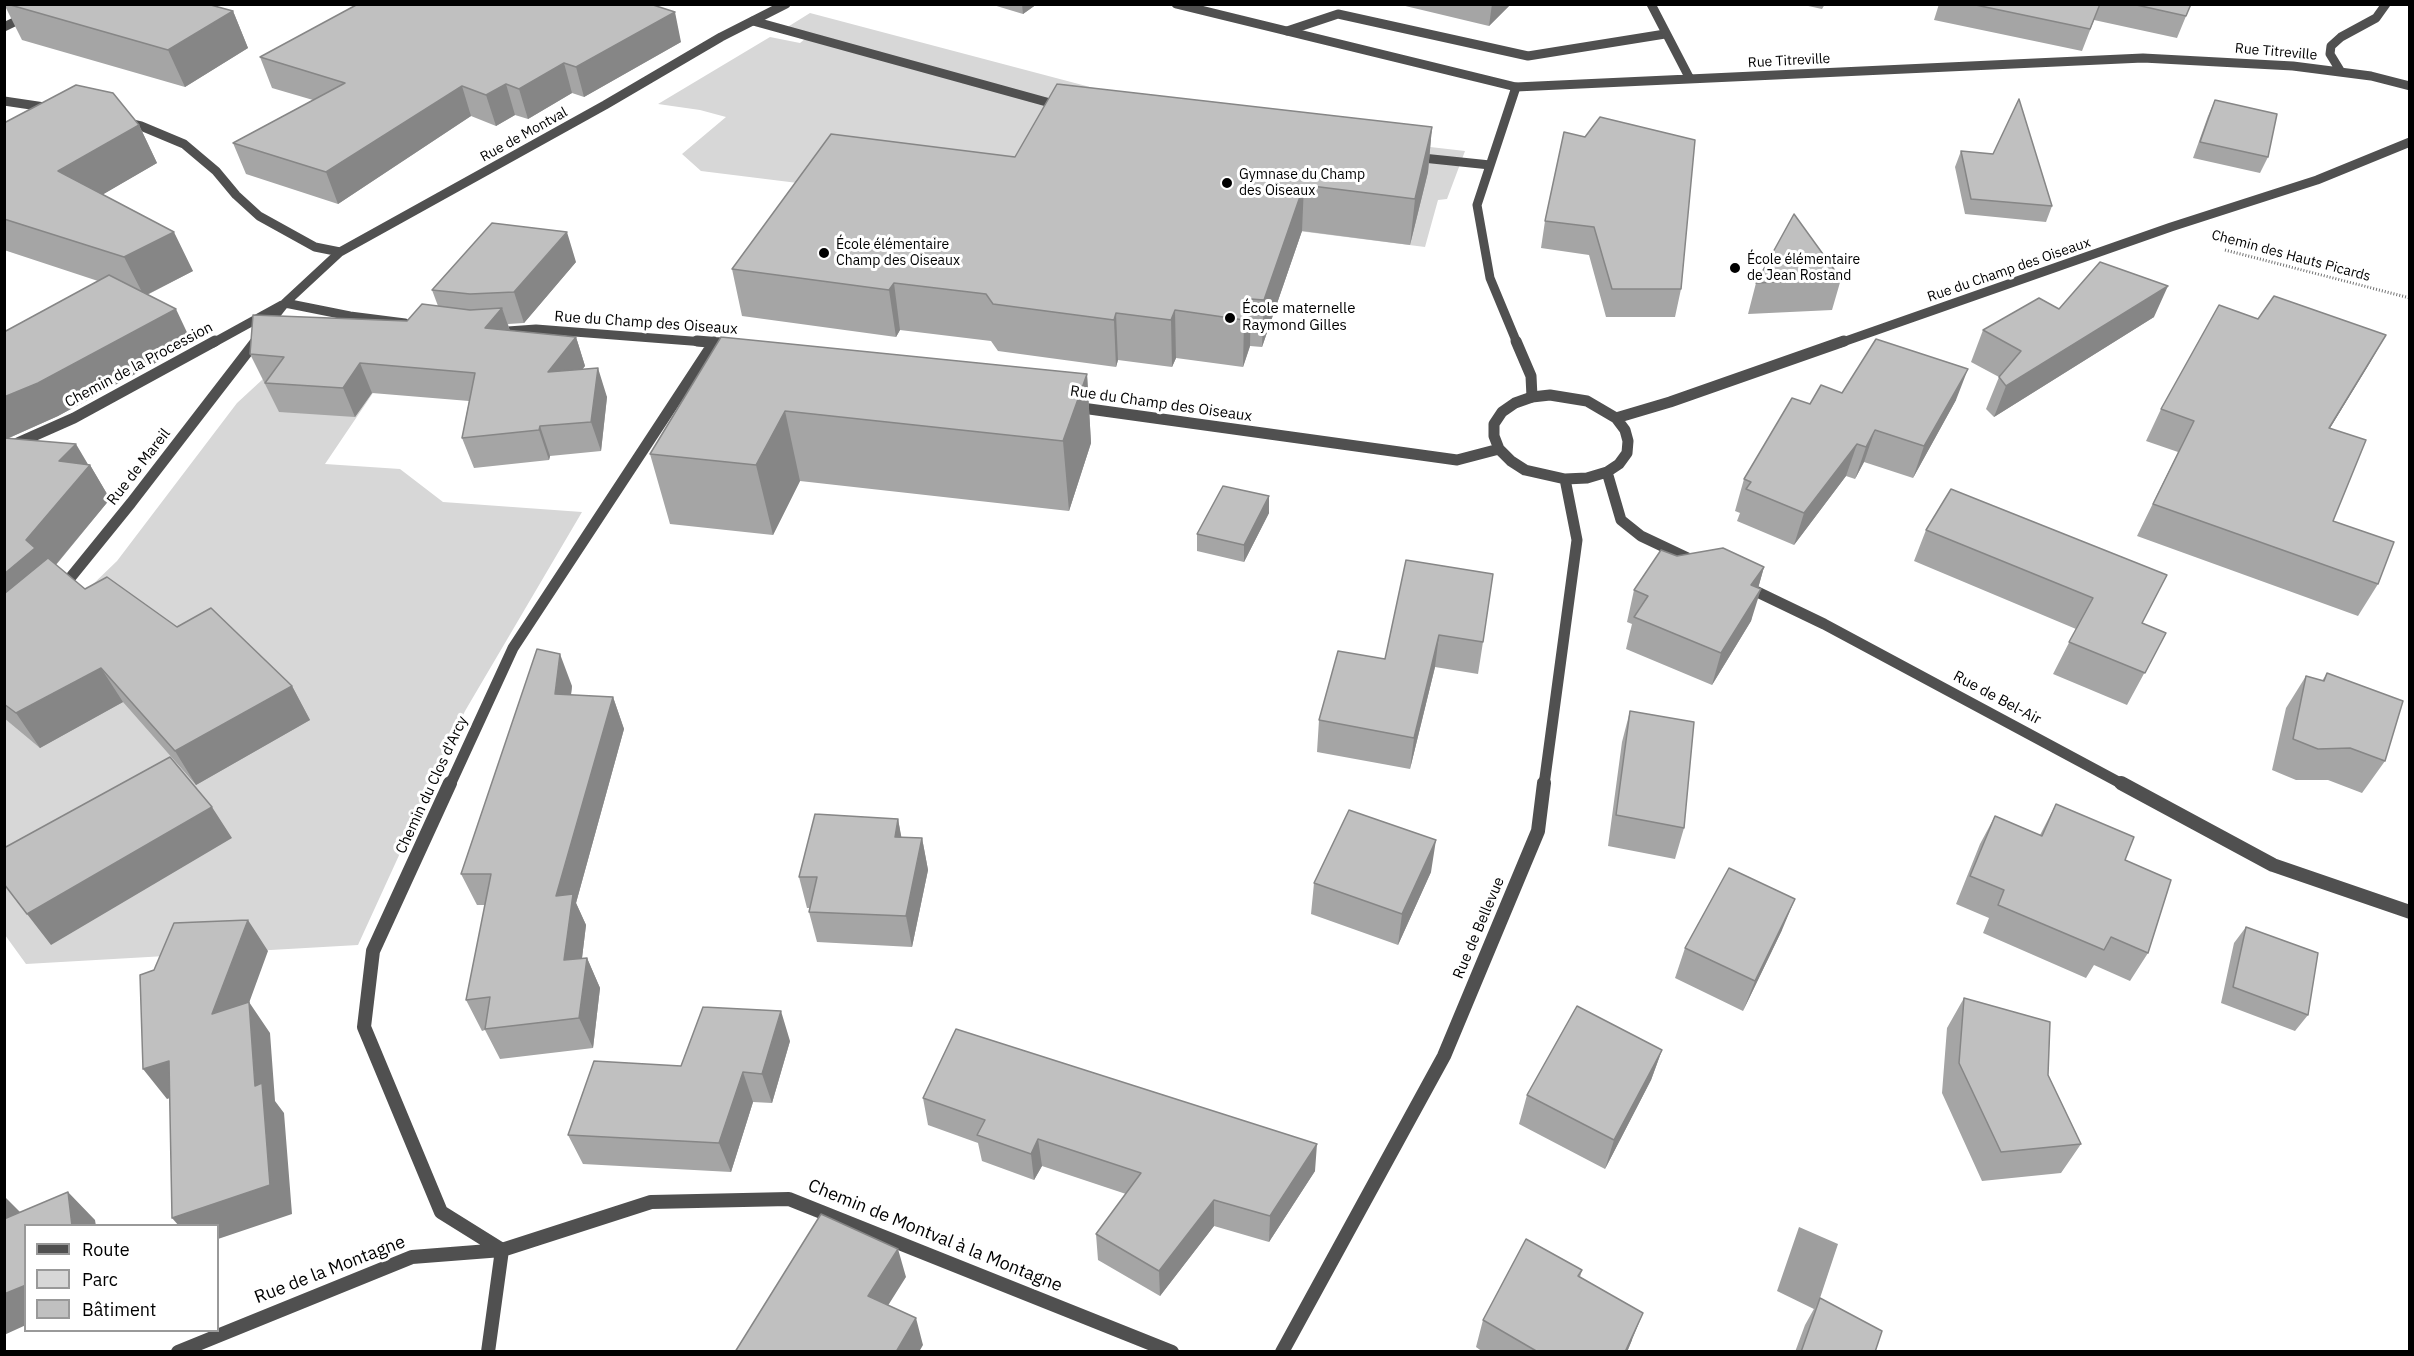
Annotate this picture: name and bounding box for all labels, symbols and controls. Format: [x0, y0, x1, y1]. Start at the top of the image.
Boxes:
street label: Rue Titreville [2234, 40, 2318, 64]
street label: Rue Titreville [1747, 50, 1831, 72]
street label: Rue de Montval [477, 104, 571, 166]
place label: Gymnase du Champ des Oiseaux [1239, 167, 1365, 200]
marker: Gymnase du Champ des Oiseaux [1220, 176, 1234, 190]
street label: Chemin des Hauts Picards [2210, 227, 2372, 285]
street label: Rue du Champ des Oiseaux [1925, 234, 2093, 306]
place label: École élémentaire Champ des Oiseaux [836, 237, 960, 270]
marker: École élémentaire Champ des Oiseaux [817, 246, 831, 260]
place label: École élémentaire de Jean Rostand [1747, 252, 1860, 284]
marker: École élémentaire de Jean Rostand [1728, 261, 1742, 275]
place label: École maternelle Raymond Gilles [1242, 300, 1355, 335]
street label: Rue du Champ des Oiseaux [554, 308, 738, 338]
marker: École maternelle Raymond Gilles [1223, 311, 1237, 325]
street label: Chemin de la Procession [62, 318, 216, 412]
street label: Rue du Champ des Oiseaux [1069, 382, 1253, 426]
street label: Rue de Mareil [104, 425, 174, 509]
street label: Rue de Bel-Air [1950, 667, 2044, 729]
street label: Chemin du Clos d'Arcy [392, 713, 472, 857]
street label: Rue de Bellevue [1449, 874, 1509, 982]
street label: Chemin de Montval à la Montagne [805, 1175, 1065, 1297]
legend [24, 1224, 219, 1332]
street label: Rue de la Montagne [252, 1231, 408, 1309]
text: Route [82, 1238, 130, 1261]
text: Parc [82, 1268, 118, 1291]
text: Bâtiment [82, 1298, 156, 1321]

